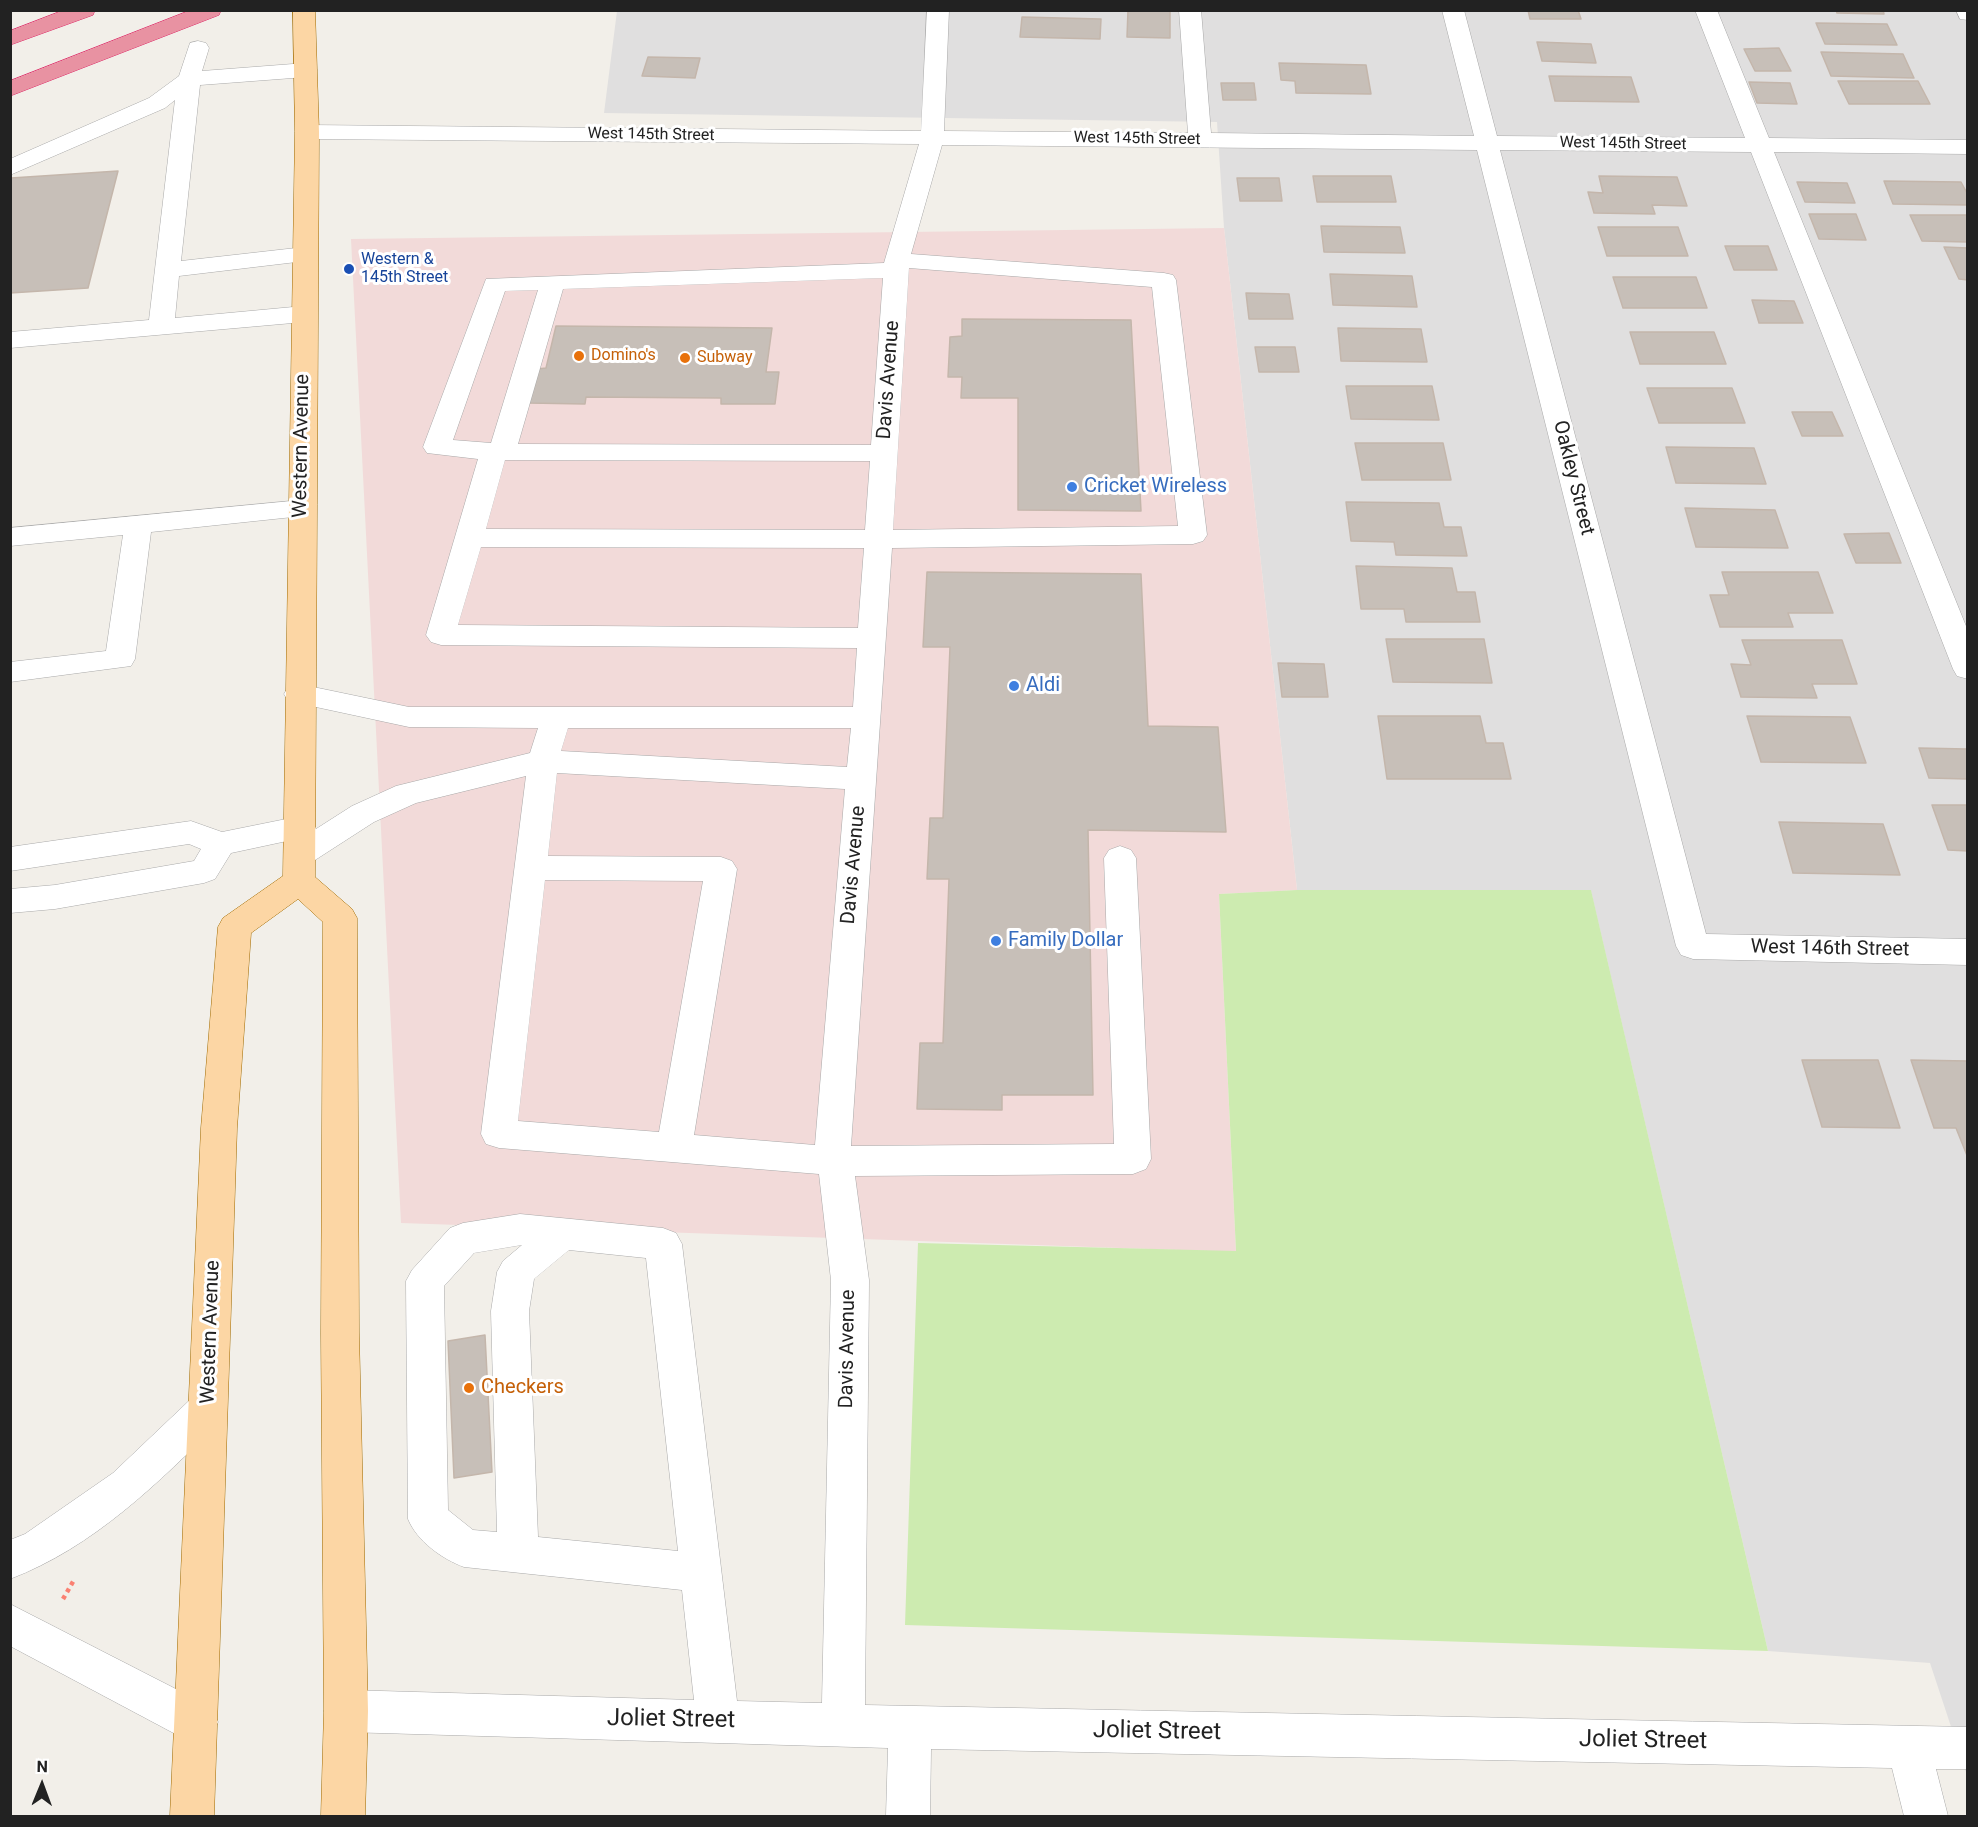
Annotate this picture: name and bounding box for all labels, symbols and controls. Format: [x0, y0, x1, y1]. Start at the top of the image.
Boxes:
street label: West 145th Street [587, 124, 715, 146]
street label: West 145th Street [1073, 128, 1201, 150]
street label: West 145th Street [1559, 133, 1687, 155]
place label: Western & 145th Street [361, 250, 448, 288]
marker: Western & 145th Street [342, 262, 356, 276]
street label: Davis Avenue [873, 320, 905, 440]
place label: Domino's [591, 346, 656, 366]
place label: Subway [697, 348, 752, 368]
marker: Domino's [572, 349, 586, 363]
marker: Subway [678, 351, 692, 365]
street label: Western Avenue [289, 374, 315, 518]
street label: Oakley Street [1547, 418, 1599, 538]
place label: Cricket Wireless [1084, 475, 1227, 499]
marker: Cricket Wireless [1065, 480, 1079, 494]
place label: Aldi [1026, 674, 1060, 698]
marker: Aldi [1007, 679, 1021, 693]
street label: Davis Avenue [837, 805, 871, 925]
place label: Family Dollar [1008, 929, 1123, 953]
marker: Family Dollar [989, 934, 1003, 948]
street label: West 146th Street [1750, 936, 1910, 962]
street label: Western Avenue [196, 1260, 226, 1404]
street label: Davis Avenue [835, 1289, 861, 1409]
place label: Checkers [481, 1376, 564, 1400]
marker: Checkers [462, 1381, 476, 1395]
street label: Joliet Street [607, 1704, 735, 1736]
street label: Joliet Street [1093, 1716, 1221, 1748]
street label: Joliet Street [1579, 1725, 1707, 1757]
north arrow [12, 1755, 72, 1815]
text: N [37, 1757, 48, 1776]

